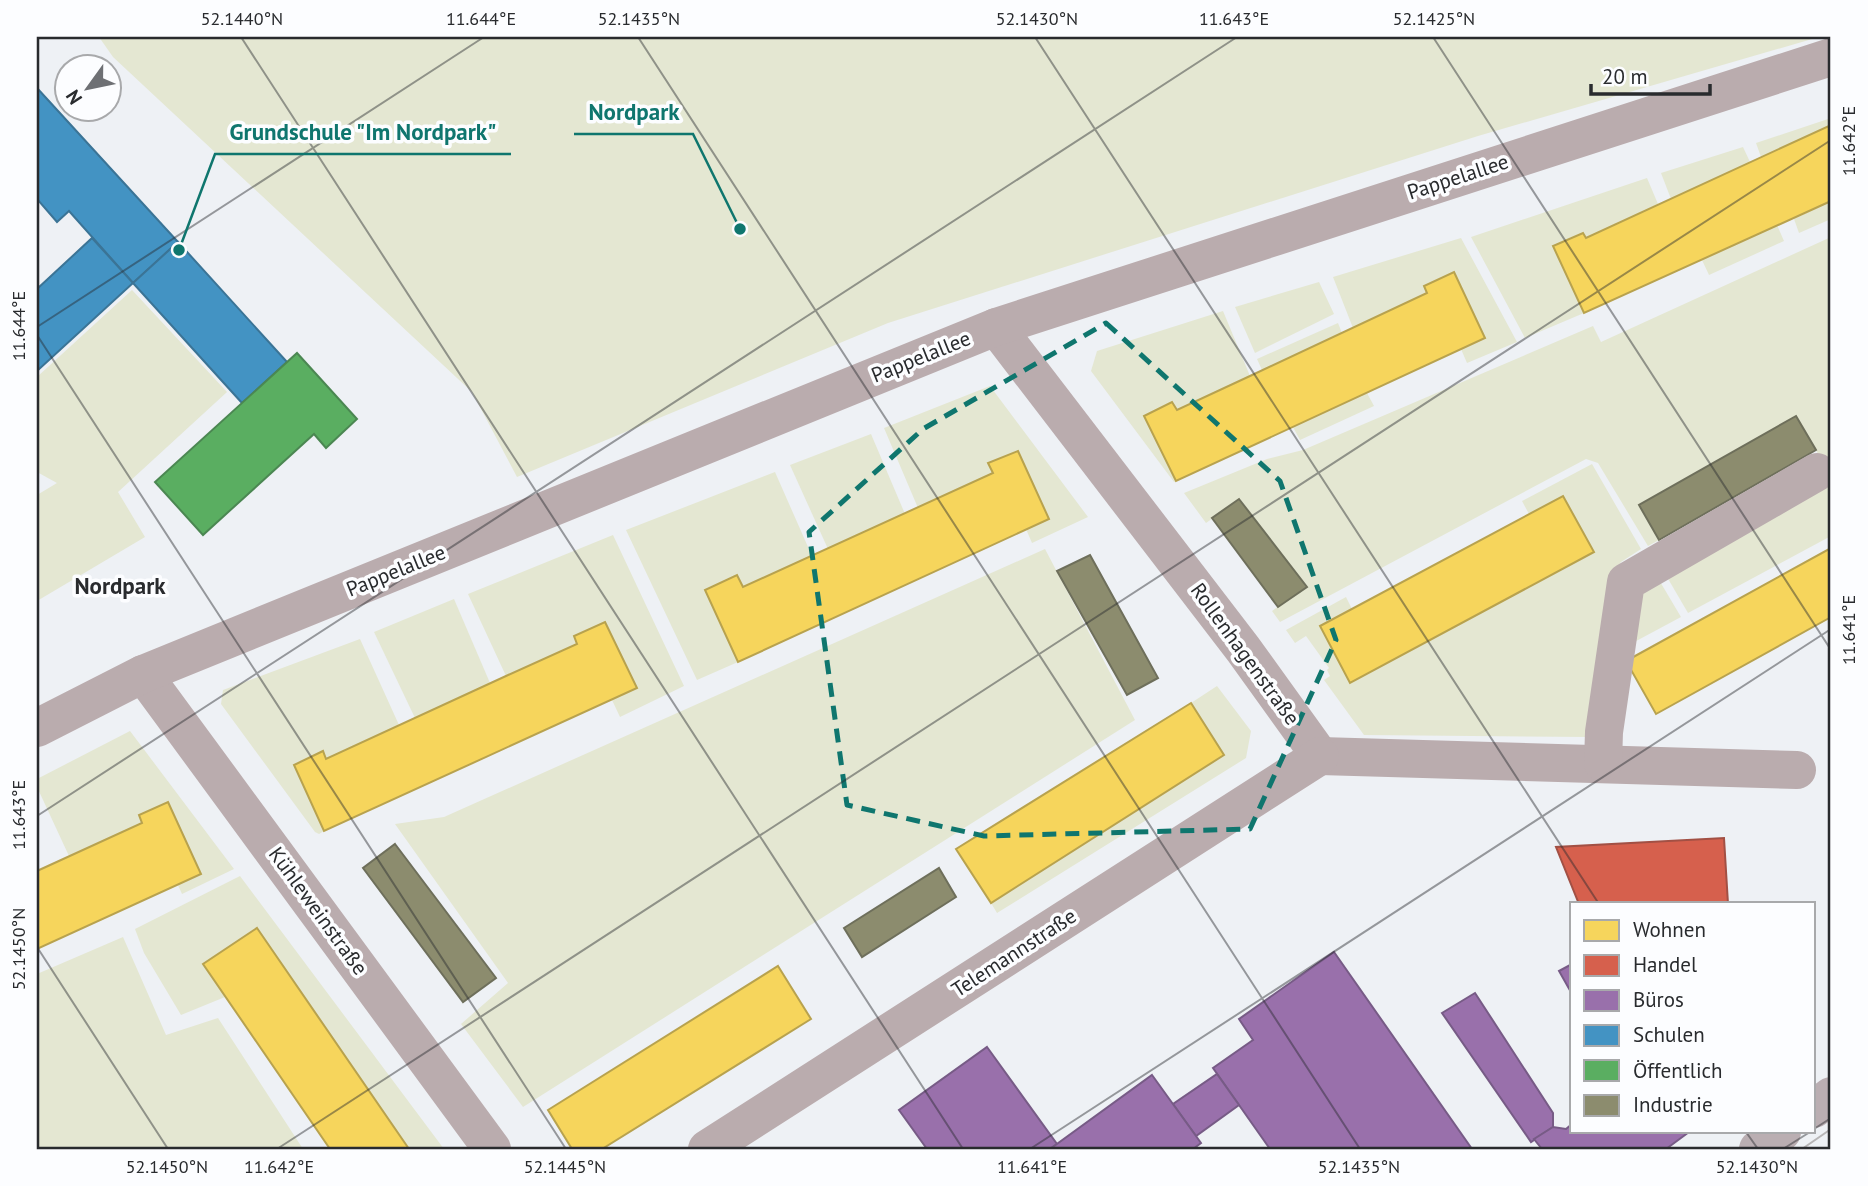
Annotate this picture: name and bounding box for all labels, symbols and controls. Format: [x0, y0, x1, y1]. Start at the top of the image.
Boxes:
text: 52.1440°N [201, 7, 283, 30]
text: 11.644°E [446, 7, 516, 30]
text: 52.1435°N [598, 7, 680, 30]
text: 52.1430°N [996, 7, 1078, 30]
text: 11.643°E [1199, 7, 1269, 30]
text: 52.1425°N [1393, 7, 1475, 30]
north arrow [52, 52, 122, 122]
scale bar [1591, 52, 1710, 96]
text: 20 m [1602, 63, 1648, 90]
text: N [60, 85, 87, 109]
callout: Nordpark [574, 90, 693, 134]
text: Nordpark [588, 97, 680, 126]
text: 11.642°E [1837, 106, 1860, 176]
callout: Grundschule "Im Nordpark" [215, 110, 511, 154]
text: Grundschule "Im Nordpark" [230, 117, 496, 146]
street label: Pappelallee [1404, 148, 1512, 206]
text: 11.644°E [7, 291, 30, 361]
street label: Pappelallee [867, 324, 974, 389]
street label: Pappelallee [342, 538, 449, 603]
district label: Nordpark [74, 571, 166, 600]
street label: Rollenhagenstraße [1185, 577, 1306, 730]
text: 11.641°E [1837, 595, 1860, 665]
text: 11.643°E [7, 780, 30, 850]
street label: Kühleweinstraße [263, 841, 374, 980]
street label: Telemannstraße [946, 902, 1081, 1003]
legend [1570, 902, 1815, 1134]
text: 52.1450°N [7, 908, 30, 990]
text: Wohnen [1633, 916, 1706, 943]
text: Handel [1633, 951, 1697, 978]
text: Büros [1633, 986, 1684, 1013]
text: Schulen [1633, 1021, 1705, 1048]
text: Öffentlich [1633, 1057, 1723, 1084]
text: Industrie [1633, 1091, 1713, 1118]
text: 52.1450°N [126, 1155, 208, 1178]
text: 11.642°E [244, 1155, 314, 1178]
text: 52.1445°N [524, 1155, 606, 1178]
text: 11.641°E [997, 1155, 1067, 1178]
text: 52.1435°N [1318, 1155, 1400, 1178]
text: 52.1430°N [1716, 1155, 1798, 1178]

